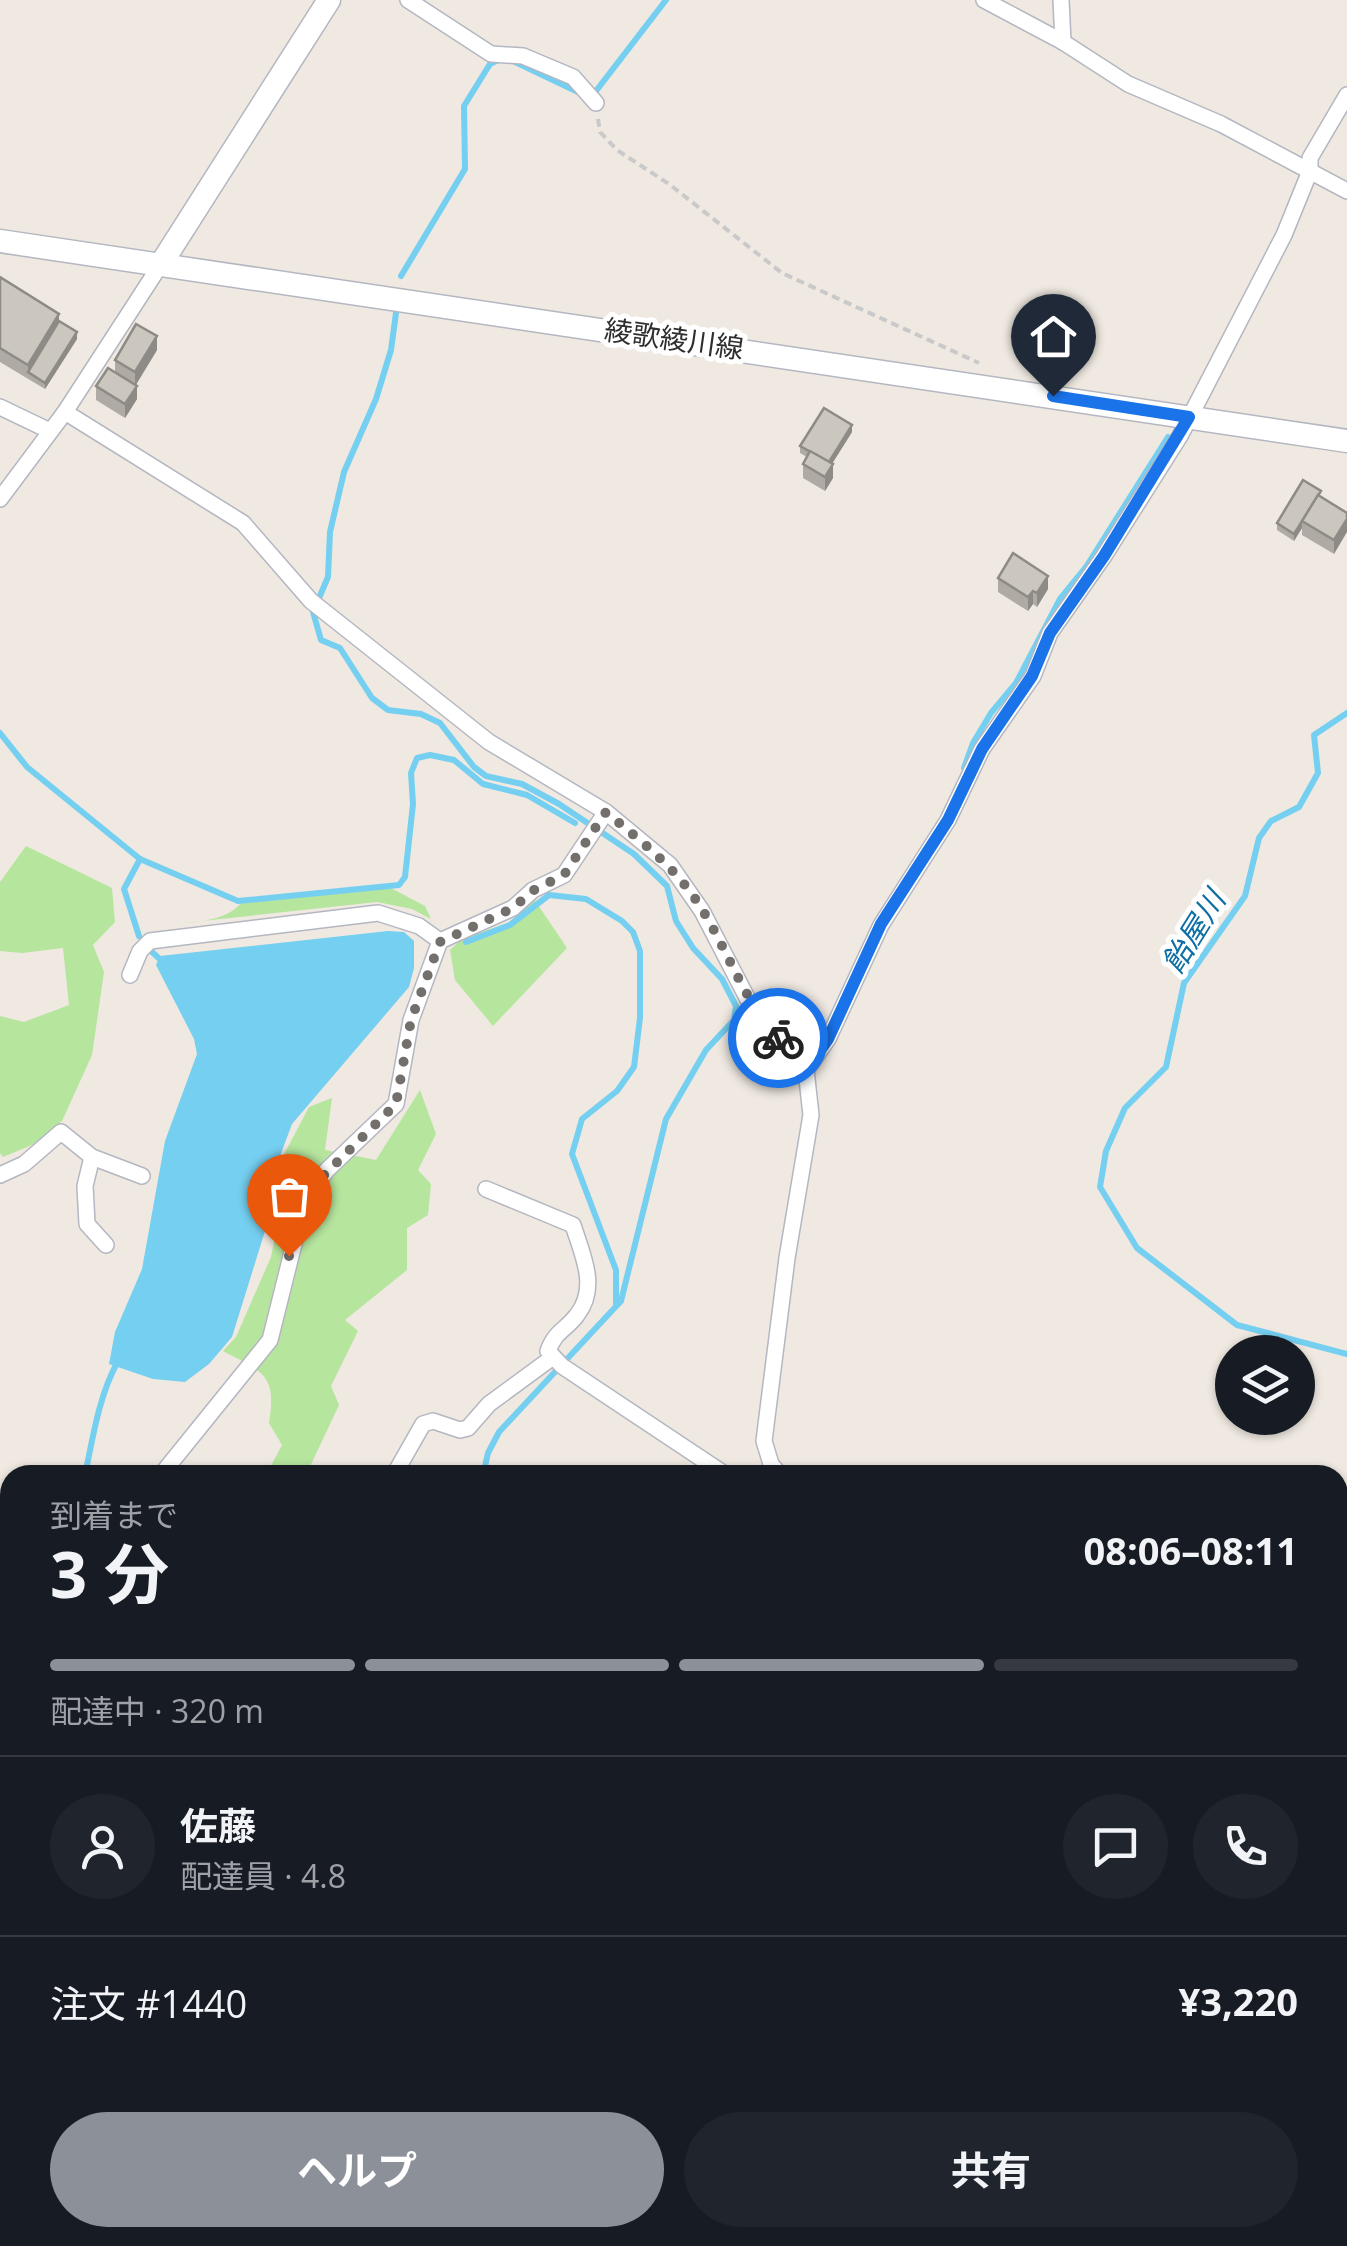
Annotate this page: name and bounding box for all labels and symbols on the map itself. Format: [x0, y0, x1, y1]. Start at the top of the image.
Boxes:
pin [1011, 294, 1096, 397]
street label: 綾歌綾川線 [602, 309, 746, 367]
water label: 飴屋川 [1151, 880, 1236, 980]
courier [728, 988, 828, 1088]
pin [247, 1154, 332, 1257]

